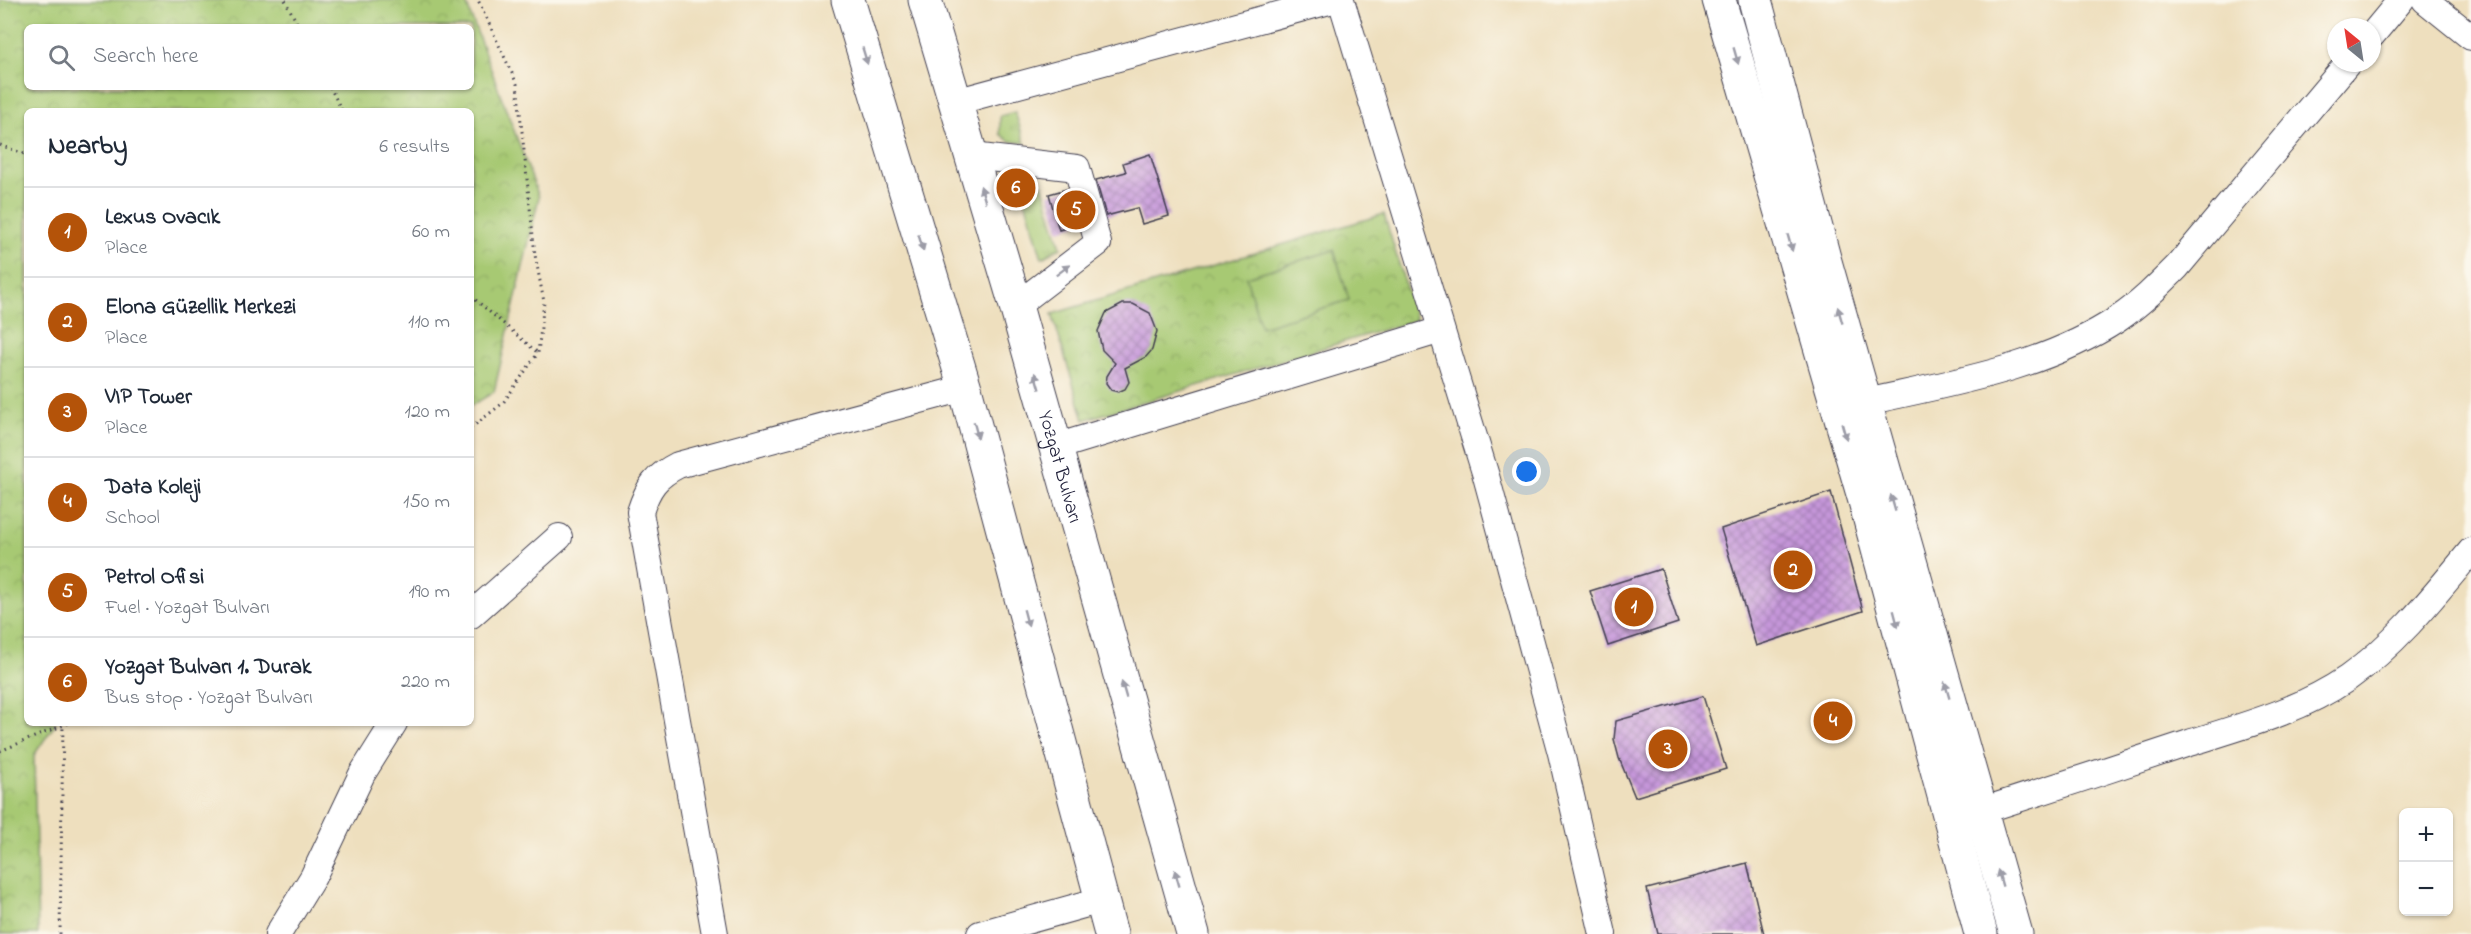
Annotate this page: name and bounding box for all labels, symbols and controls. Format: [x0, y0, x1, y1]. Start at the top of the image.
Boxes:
north arrow [2327, 18, 2381, 72]
search box [24, 24, 474, 90]
icon: search [45, 41, 78, 74]
text: Search here [93, 41, 198, 73]
one-way arrow [861, 47, 870, 65]
one-way arrow [1732, 47, 1741, 65]
text: Nearby [48, 128, 127, 166]
text: 6 results [379, 133, 450, 162]
pin: 6 [996, 166, 1036, 210]
one-way arrow [978, 185, 987, 203]
pin: 5 [1056, 188, 1096, 232]
text: Lexus Ovacık [105, 202, 220, 234]
text: 1 [64, 218, 71, 247]
text: 60 m [412, 218, 450, 247]
text: Place [105, 234, 147, 263]
one-way arrow [917, 234, 926, 252]
one-way arrow [1786, 235, 1795, 253]
one-way arrow [1055, 264, 1071, 277]
text: Elona Güzellik Merkezi [105, 292, 296, 324]
one-way arrow [1835, 306, 1845, 324]
text: 2 [63, 308, 72, 337]
text: 110 m [408, 308, 450, 337]
text: Place [105, 324, 147, 353]
one-way arrow [1032, 372, 1042, 390]
text: VIP Tower [105, 382, 192, 414]
text: 3 [63, 398, 72, 427]
text: 120 m [405, 398, 450, 427]
street label: Yozgat Bulvarı [1029, 408, 1088, 527]
text: Place [105, 414, 147, 443]
one-way arrow [972, 421, 981, 439]
one-way arrow [1840, 422, 1849, 440]
your location [1512, 457, 1541, 486]
text: Data Koleji [105, 472, 201, 504]
text: 4 [63, 488, 72, 517]
text: 150 m [403, 488, 450, 517]
one-way arrow [1888, 494, 1897, 512]
text: School [105, 504, 160, 533]
pin: 2 [1774, 548, 1812, 592]
text: Petrol Ofisi [105, 562, 204, 594]
text: 5 [62, 578, 73, 607]
text: 190 m [408, 578, 450, 607]
pin: 1 [1614, 584, 1654, 630]
text: Fuel · Yozgat Bulvarı [105, 594, 270, 623]
one-way arrow [1022, 609, 1031, 627]
one-way arrow [1892, 610, 1901, 628]
text: Yozgat Bulvarı 1. Durak [105, 652, 311, 684]
text: 6 [63, 668, 72, 697]
text: 220 m [401, 668, 450, 697]
one-way arrow [1119, 681, 1128, 699]
one-way arrow [1941, 681, 1951, 699]
text: Bus stop · Yozgat Bulvarı [105, 684, 313, 713]
pin: 4 [1814, 698, 1852, 744]
pin: 3 [1648, 726, 1688, 771]
map controls [2399, 808, 2453, 916]
button: + [2399, 808, 2453, 862]
button: − [2399, 862, 2453, 916]
one-way arrow [1172, 869, 1181, 887]
one-way arrow [1995, 869, 2004, 887]

